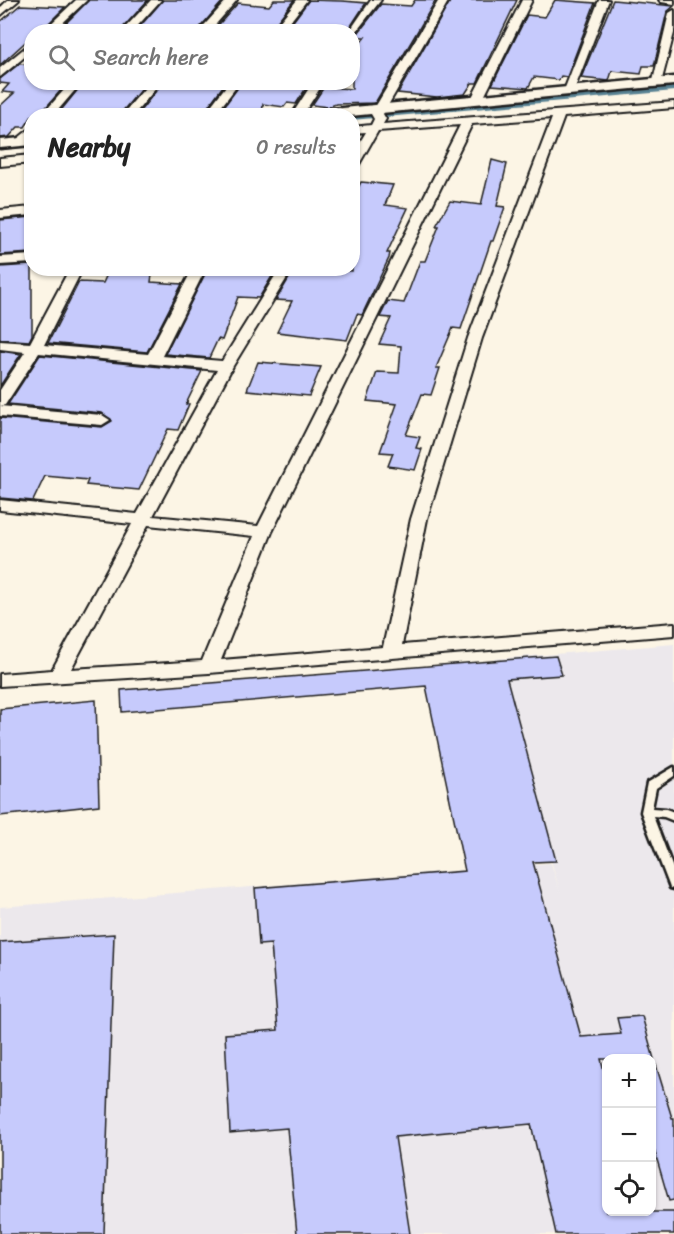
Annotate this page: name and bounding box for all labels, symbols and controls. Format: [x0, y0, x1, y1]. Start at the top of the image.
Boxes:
search box [24, 24, 360, 90]
text: Search here [93, 38, 209, 77]
icon: search [45, 41, 78, 74]
text: Nearby [48, 124, 130, 170]
text: 0 results [256, 130, 336, 165]
map controls [602, 1054, 656, 1216]
button: + [602, 1054, 656, 1108]
button: − [602, 1108, 656, 1162]
button: locate [602, 1162, 656, 1216]

